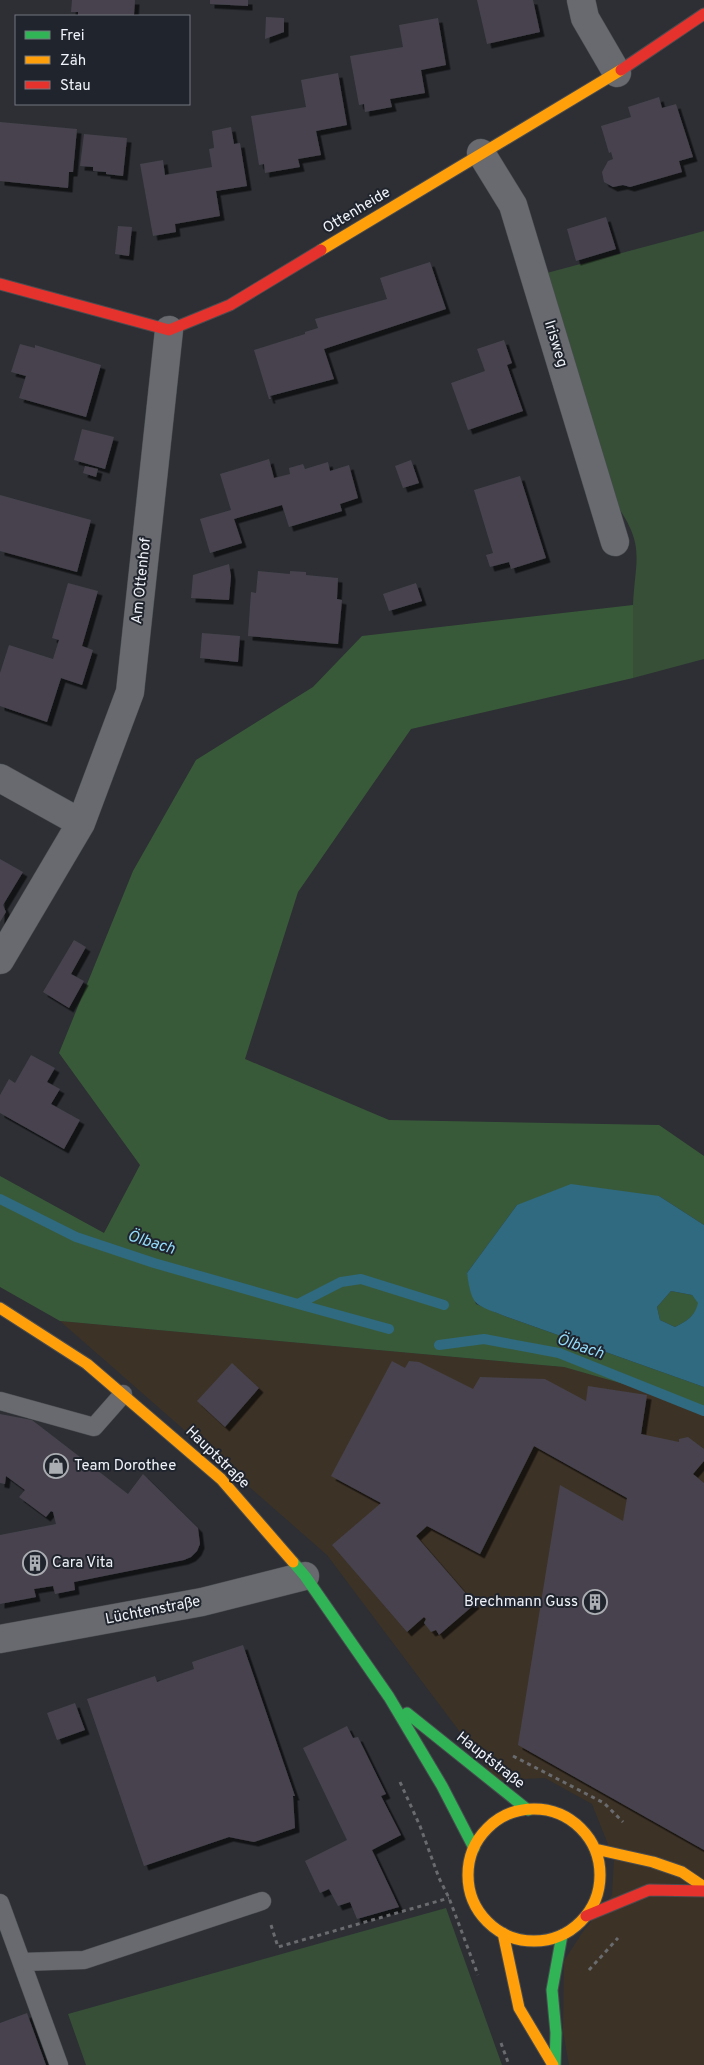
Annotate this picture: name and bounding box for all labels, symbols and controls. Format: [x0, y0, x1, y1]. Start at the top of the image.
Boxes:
legend [15, 15, 190, 105]
text: Frei [60, 27, 85, 46]
text: Zäh [60, 52, 86, 71]
text: Stau [60, 77, 91, 96]
street label: Ottenheide [320, 183, 394, 239]
street label: Irisweg [539, 318, 571, 370]
street label: Am Ottenhof [128, 537, 156, 625]
water label: Ölbach [125, 1224, 178, 1260]
water label: Ölbach [554, 1328, 607, 1364]
street label: Hauptstraße [181, 1423, 253, 1493]
shop icon: Team Dorothee [43, 1453, 69, 1479]
place label: Team Dorothee [74, 1457, 176, 1476]
building icon: Cara Vita [22, 1550, 48, 1576]
place label: Cara Vita [52, 1554, 113, 1573]
building icon: Brechmann Guss [582, 1589, 608, 1615]
street label: Lüchtenstraße [104, 1592, 202, 1630]
place label: Brechmann Guss [464, 1593, 578, 1612]
street label: Hauptstraße [452, 1728, 528, 1794]

